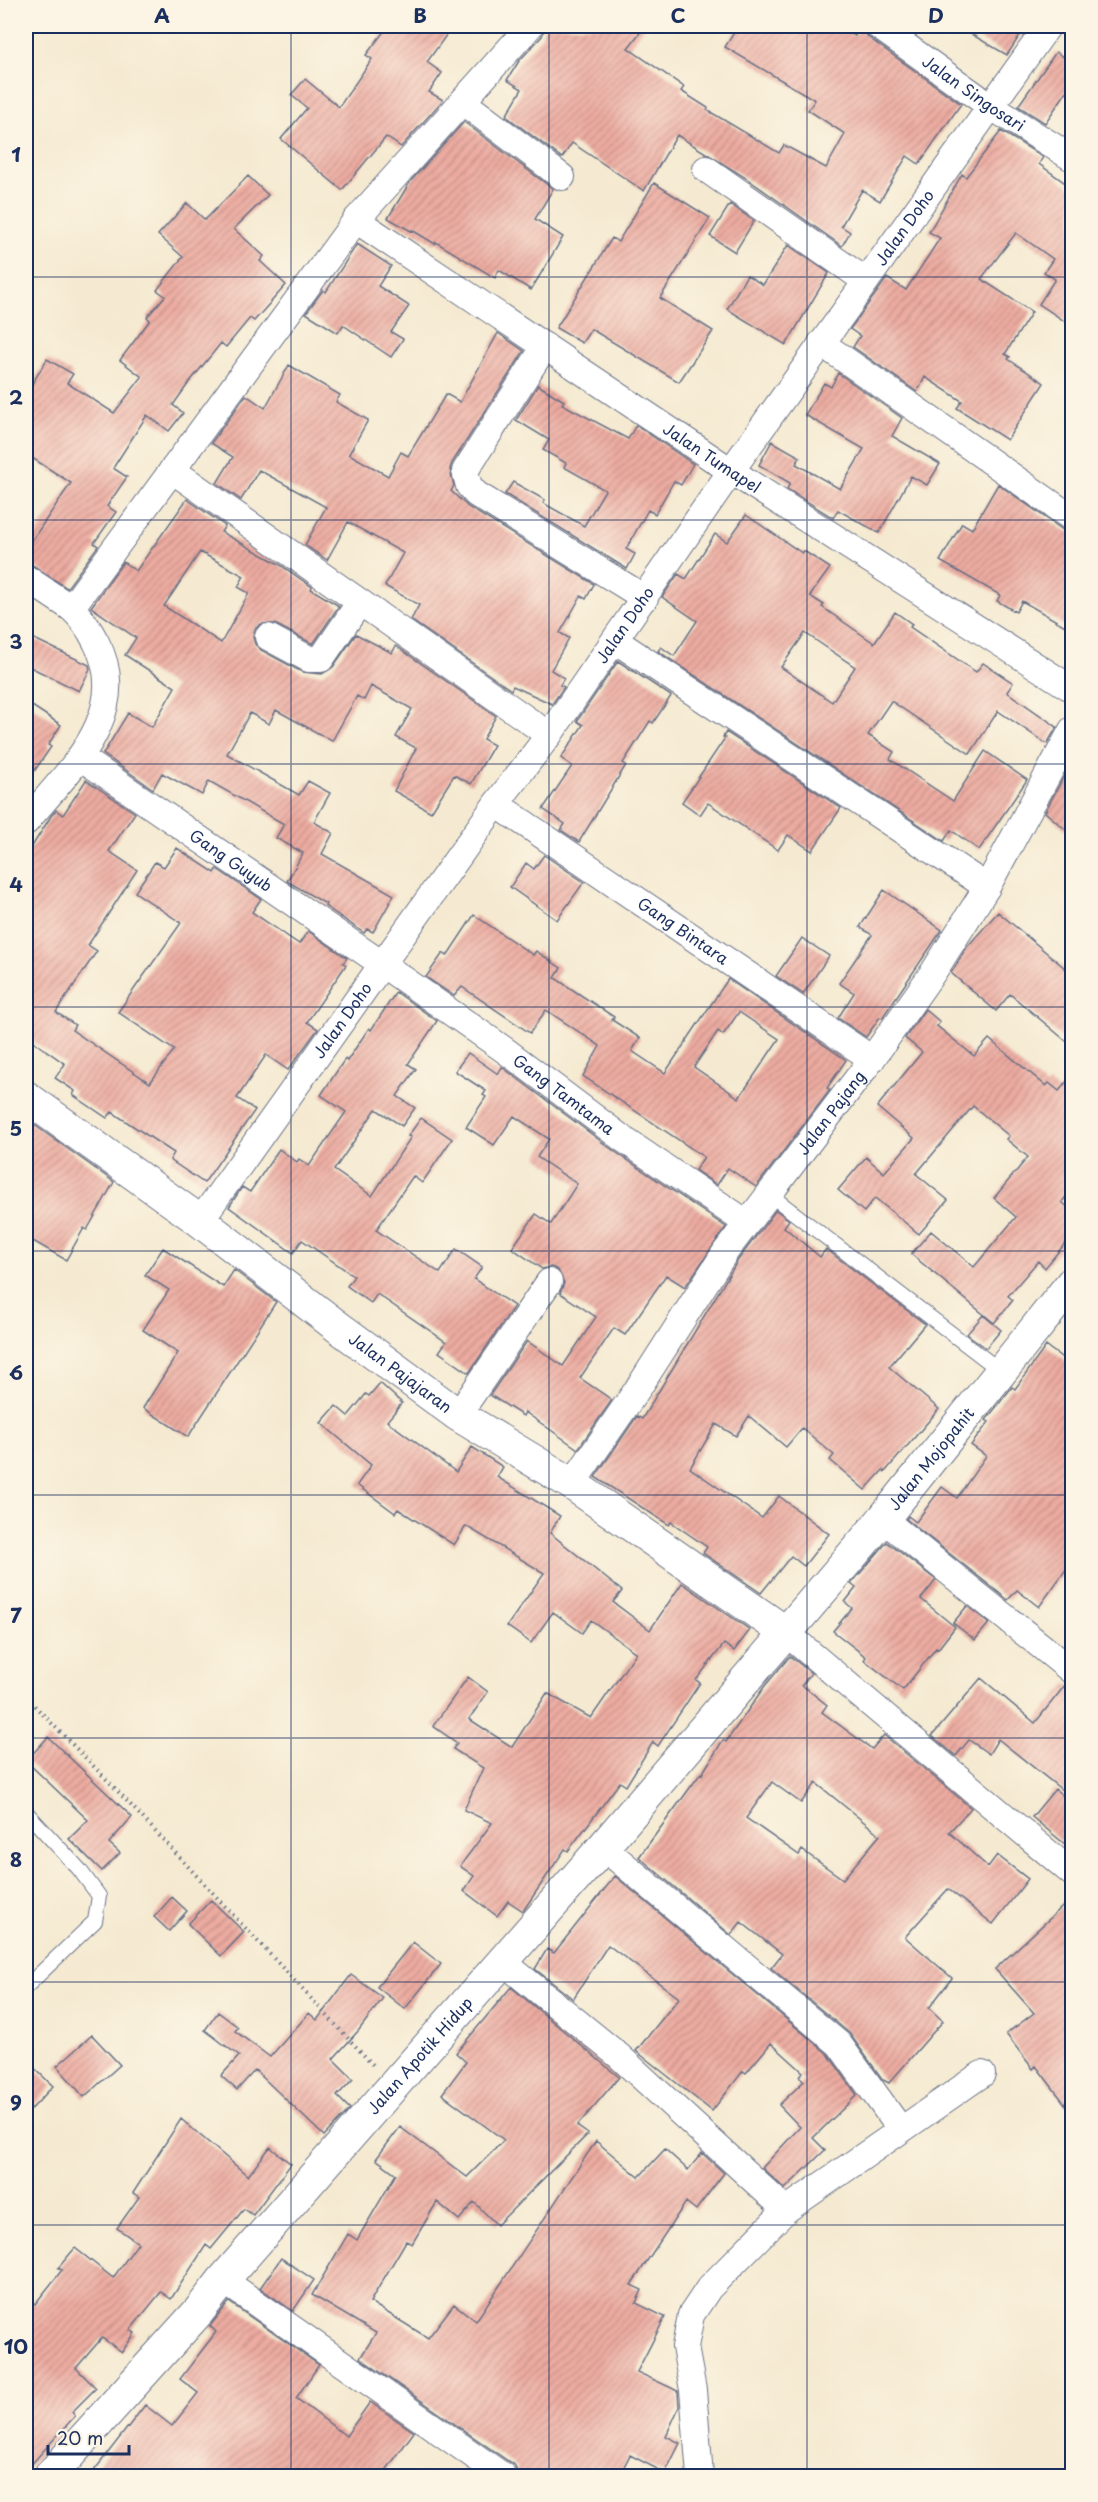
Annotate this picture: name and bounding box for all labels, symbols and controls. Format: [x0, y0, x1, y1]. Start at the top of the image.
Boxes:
text: A [154, 0, 170, 30]
text: B [413, 0, 427, 30]
text: C [670, 0, 686, 30]
text: D [928, 0, 944, 30]
street label: Jalan Singosari [918, 49, 1030, 136]
text: 1 [11, 139, 21, 169]
street label: Jalan Doho [868, 184, 939, 270]
text: 2 [9, 382, 23, 412]
street label: Jalan Tumapel [659, 416, 766, 498]
street label: Jalan Doho [589, 581, 659, 668]
text: 3 [9, 626, 23, 656]
street label: Gang Guyub [185, 823, 278, 897]
text: 4 [9, 869, 23, 899]
street label: Gang Bintara [633, 890, 734, 970]
street label: Jalan Doho [306, 977, 377, 1063]
street label: Gang Tamtama [509, 1048, 620, 1140]
street label: Jalan Pajang [790, 1065, 870, 1159]
text: 5 [10, 1113, 22, 1143]
street label: Jalan Pajajaran [344, 1326, 458, 1418]
text: 6 [9, 1357, 23, 1387]
street label: Jalan Mojopahit [882, 1401, 979, 1515]
text: 7 [10, 1600, 22, 1630]
text: 8 [10, 1844, 22, 1874]
street label: Jalan Apotik Hidup [361, 1991, 478, 2119]
text: 9 [10, 2087, 22, 2117]
text: 10 [4, 2331, 28, 2361]
scale bar [48, 2418, 129, 2456]
text: 20 m [57, 2424, 103, 2451]

